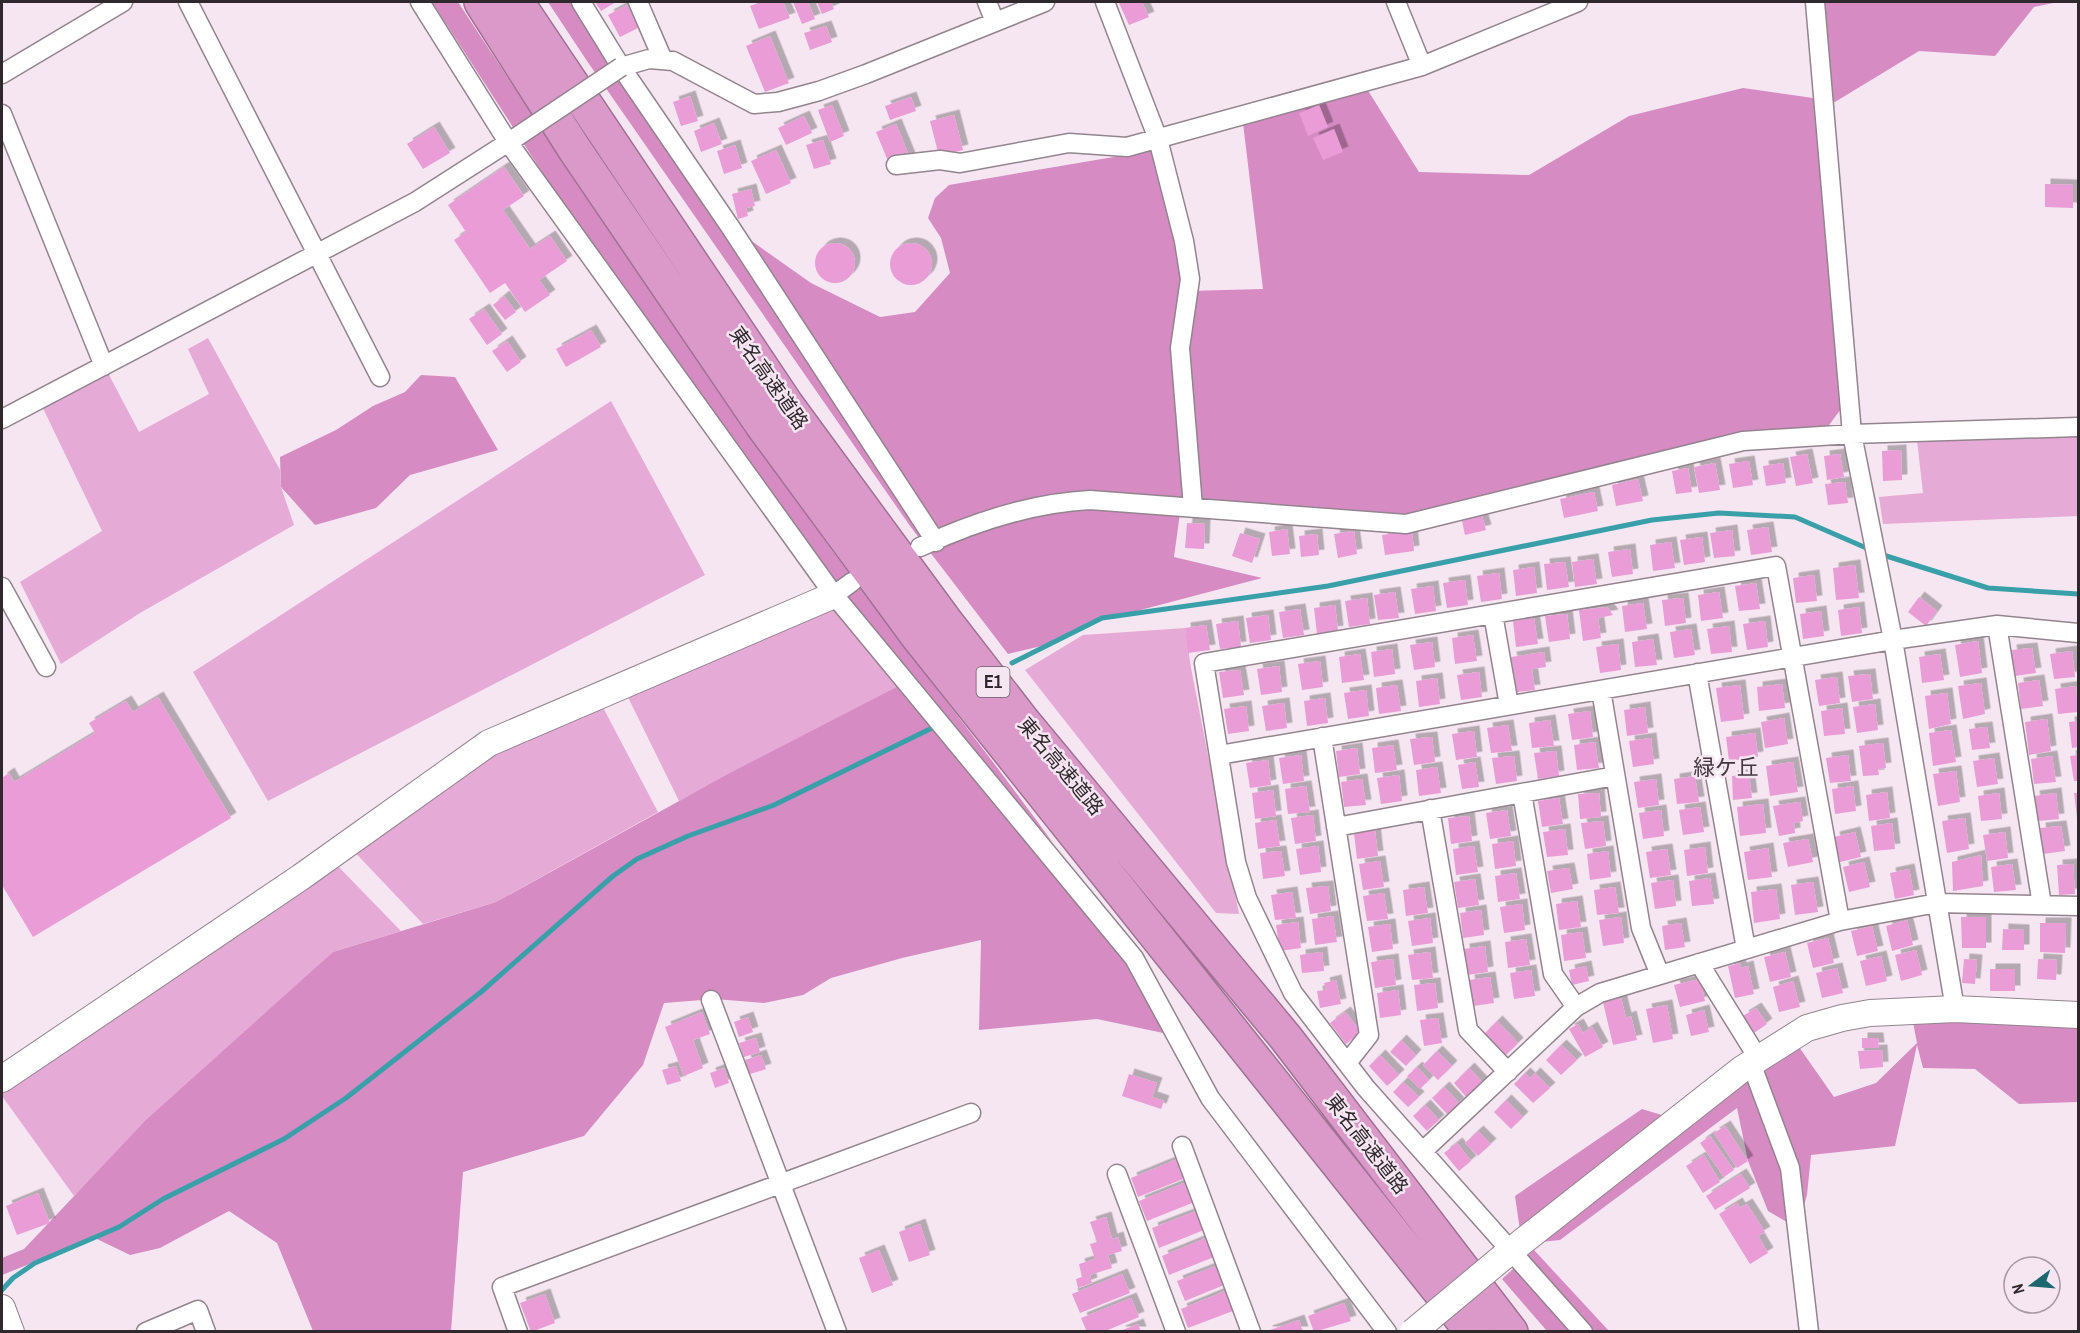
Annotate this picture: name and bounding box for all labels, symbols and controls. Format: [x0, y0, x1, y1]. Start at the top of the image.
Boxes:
street label: 東名高速道路 [724, 321, 815, 435]
road number: E1 [976, 667, 1010, 697]
street label: 東名高速道路 [1012, 711, 1110, 820]
district label: 緑ケ丘 [1693, 752, 1759, 782]
street label: 東名高速道路 [1320, 1088, 1415, 1199]
north arrow [2002, 1255, 2062, 1315]
text: N [2006, 1282, 2029, 1297]

